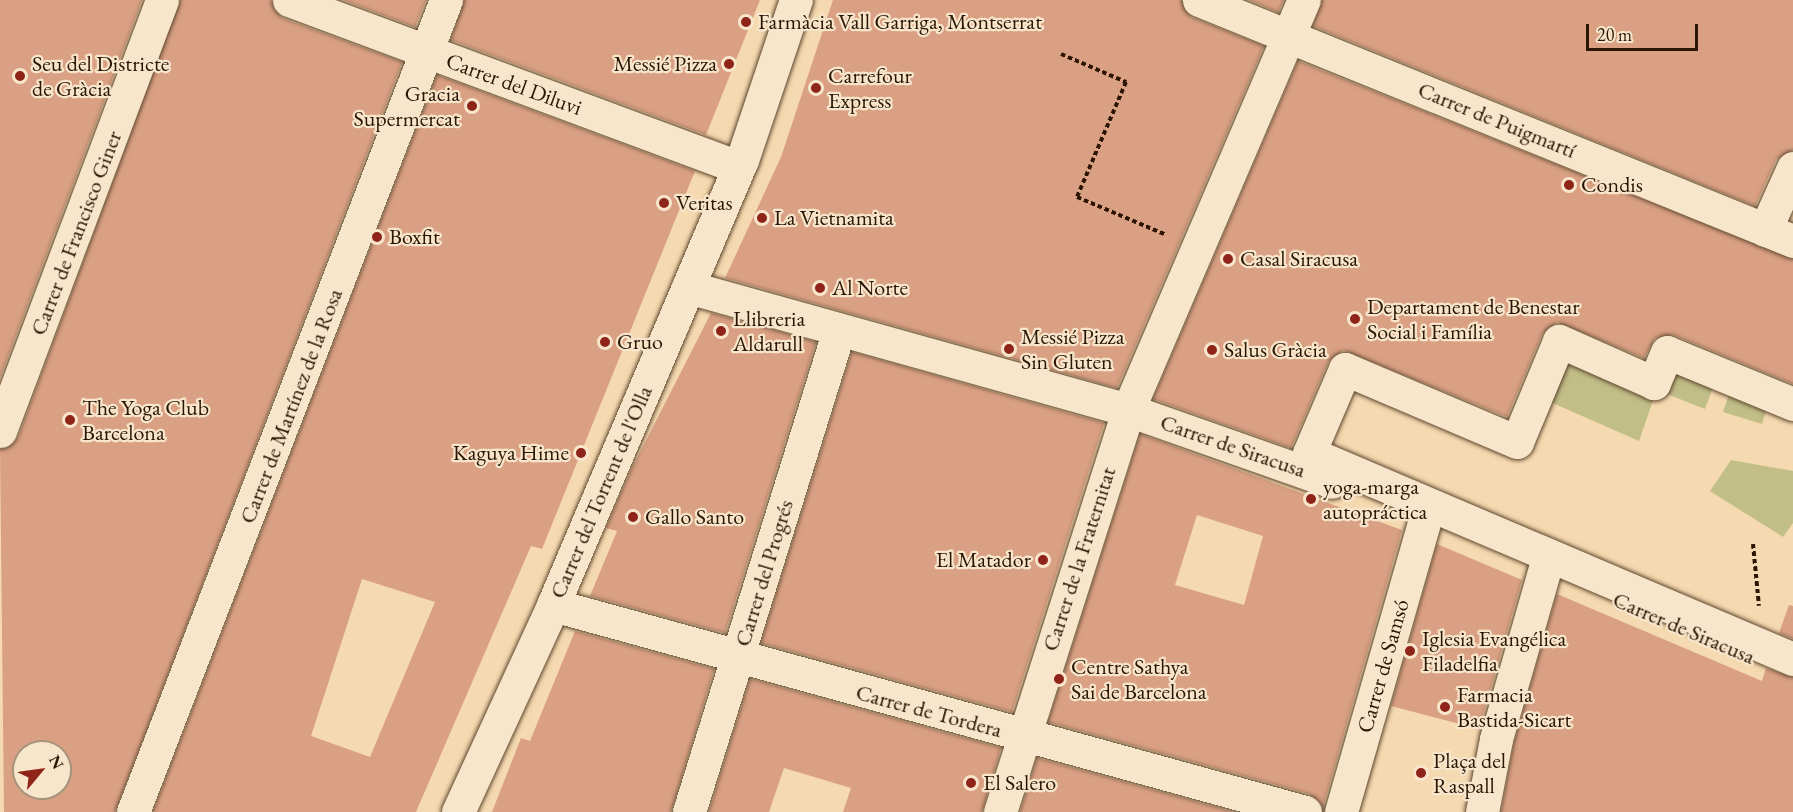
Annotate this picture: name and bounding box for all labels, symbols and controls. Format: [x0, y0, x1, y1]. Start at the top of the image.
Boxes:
place label: Farmàcia Vall Garriga, Montserrat [758, 9, 1042, 35]
scale bar [1589, 12, 1702, 50]
marker: Farmàcia Vall Garriga, Montserrat [739, 15, 753, 29]
text: 20 m [1597, 23, 1632, 46]
street label: Carrer del Diluvi [442, 47, 586, 121]
place label: Seu del Districte de Gràcia [32, 50, 169, 101]
place label: Messié Pizza [614, 51, 717, 77]
marker: Messié Pizza [722, 57, 736, 71]
place label: Carrefour Express [828, 62, 912, 113]
marker: Seu del Districte de Gràcia [13, 69, 27, 83]
street label: Carrer de Puigmartí [1414, 76, 1580, 164]
place label: Gracia Supermercat [353, 80, 460, 132]
marker: Carrefour Express [809, 81, 823, 95]
marker: Gracia Supermercat [465, 99, 479, 113]
street label: Carrer de Francisco Giner [25, 127, 127, 339]
place label: Condis [1581, 172, 1643, 198]
marker: Condis [1562, 178, 1576, 192]
place label: Veritas [676, 190, 733, 216]
marker: Veritas [657, 196, 671, 210]
place label: La Vietnamita [774, 205, 894, 231]
marker: La Vietnamita [755, 211, 769, 225]
place label: Boxfit [389, 224, 440, 250]
marker: Boxfit [370, 230, 384, 244]
place label: Casal Siracusa [1240, 246, 1358, 272]
marker: Casal Siracusa [1221, 252, 1235, 266]
place label: Al Norte [832, 275, 908, 301]
marker: Al Norte [813, 281, 827, 295]
street label: Carrer de Martínez de la Rosa [234, 285, 348, 527]
place label: Departament de Benestar Social i Família [1367, 293, 1580, 344]
place label: Llibreria Aldarull [733, 305, 805, 356]
marker: Departament de Benestar Social i Família [1348, 312, 1362, 326]
place label: Messié Pizza Sin Gluten [1021, 323, 1124, 374]
marker: Llibreria Aldarull [714, 324, 728, 338]
place label: Gruo [617, 329, 663, 355]
marker: Gruo [598, 335, 612, 349]
place label: Salus Gràcia [1224, 337, 1327, 363]
marker: Messié Pizza Sin Gluten [1002, 342, 1016, 356]
marker: Salus Gràcia [1205, 343, 1219, 357]
street label: Carrer del Torrent de l'Olla [544, 382, 658, 602]
place label: The Yoga Club Barcelona [82, 394, 209, 446]
street label: Carrer de Siracusa [1157, 409, 1309, 483]
marker: The Yoga Club Barcelona [63, 413, 77, 427]
place label: Kaguya Hime [453, 440, 569, 466]
marker: Kaguya Hime [574, 446, 588, 460]
street label: Carrer de la Fraternitat [1037, 464, 1121, 654]
place label: yoga-marga autopráctica [1323, 473, 1427, 524]
marker: yoga-marga autopráctica [1304, 492, 1318, 506]
street label: Carrer del Progrés [729, 497, 799, 649]
place label: Gallo Santo [645, 504, 744, 530]
marker: Gallo Santo [626, 510, 640, 524]
place label: El Matador [936, 547, 1031, 573]
marker: El Matador [1036, 553, 1050, 567]
street label: Carrer de Siracusa [1609, 586, 1759, 670]
street label: Carrer de Samsó [1351, 596, 1415, 736]
place label: Iglesia Evangélica Filadelfia [1422, 625, 1566, 676]
marker: Iglesia Evangélica Filadelfia [1403, 644, 1417, 658]
place label: Centre Sathya Sai de Barcelona [1071, 653, 1207, 704]
marker: Centre Sathya Sai de Barcelona [1052, 672, 1066, 686]
street label: Carrer de Tordera [853, 679, 1005, 743]
place label: Farmacia Bastida-Sicart [1457, 681, 1571, 732]
marker: Farmacia Bastida-Sicart [1438, 700, 1452, 714]
north arrow [12, 740, 72, 800]
place label: Plaça del Raspall [1433, 747, 1506, 798]
text: N [44, 751, 69, 773]
marker: Plaça del Raspall [1414, 766, 1428, 780]
place label: El Salero [983, 770, 1056, 796]
marker: El Salero [964, 776, 978, 790]

